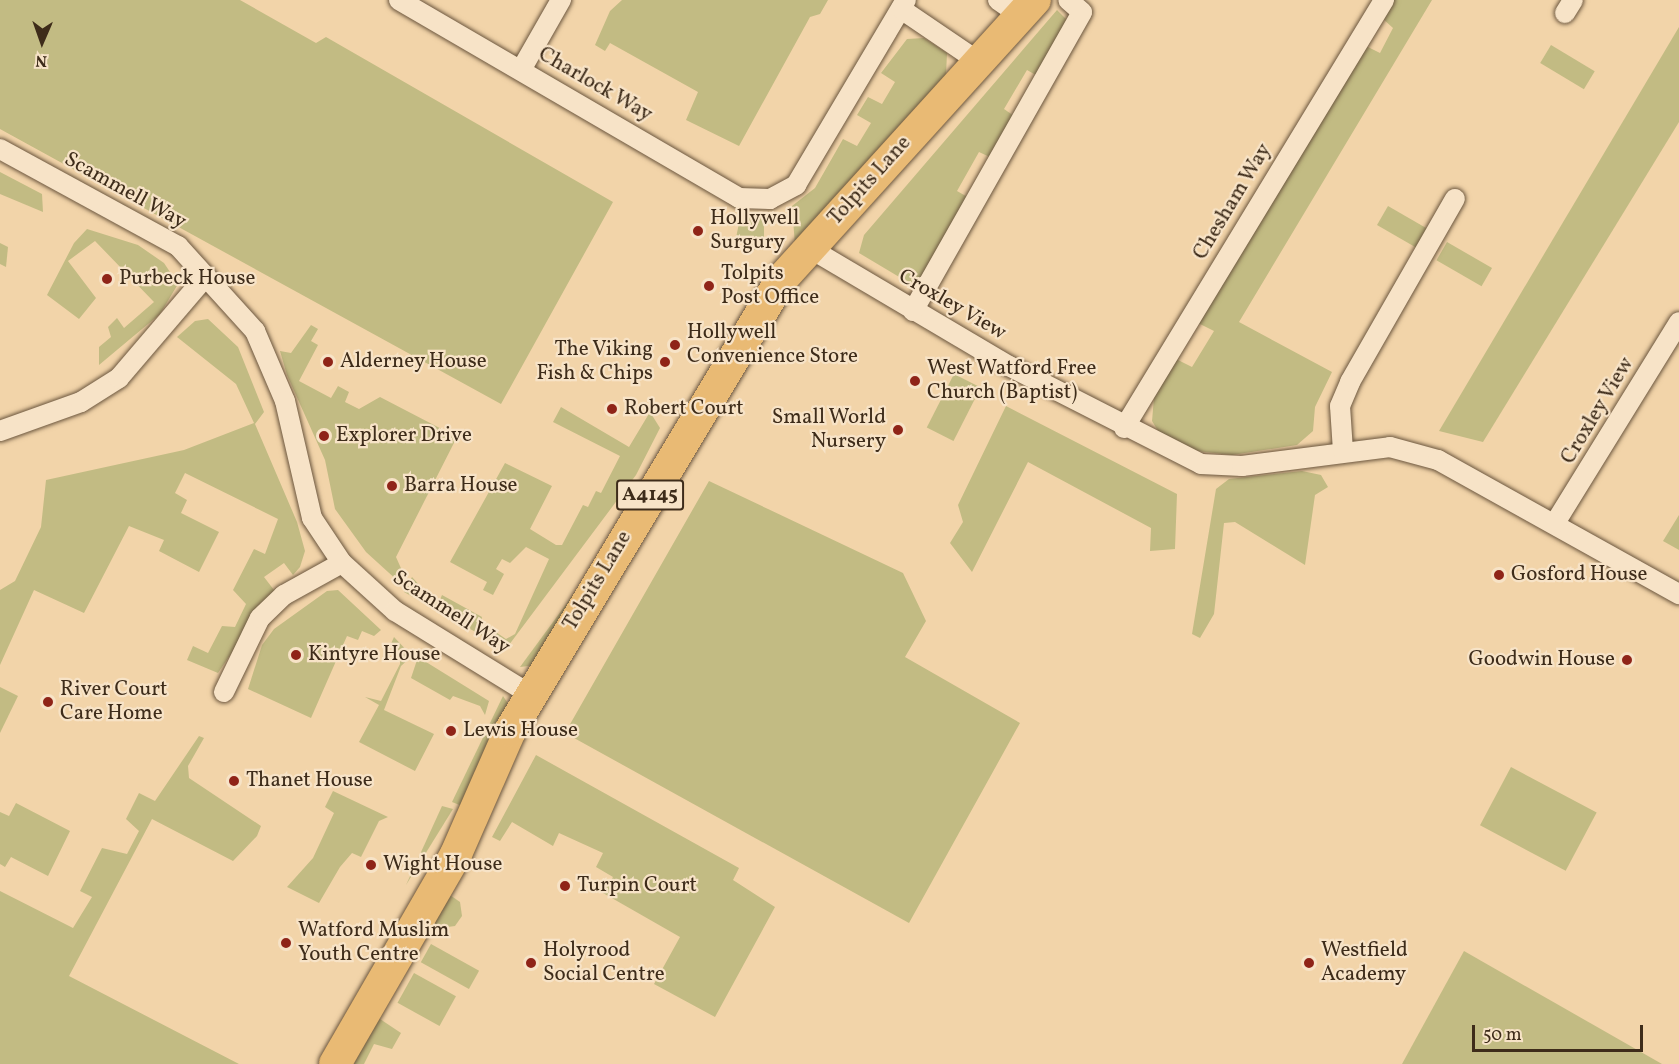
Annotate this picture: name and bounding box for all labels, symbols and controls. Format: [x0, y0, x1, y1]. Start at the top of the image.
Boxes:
north arrow [12, 12, 72, 72]
street label: Charlock Way [533, 42, 657, 128]
text: N [35, 49, 48, 71]
street label: Tolpits Lane [823, 131, 917, 231]
street label: Chesham Way [1188, 139, 1278, 265]
street label: Scammell Way [59, 147, 191, 235]
place label: Hollywell Surgury [710, 206, 799, 256]
marker: Hollywell Surgury [691, 224, 705, 238]
place label: Tolpits Post Office [721, 261, 819, 311]
street label: Croxley View [893, 264, 1011, 346]
place label: Purbeck House [119, 266, 256, 292]
marker: Purbeck House [100, 272, 114, 286]
marker: Tolpits Post Office [702, 279, 716, 293]
place label: Hollywell Convenience Store [687, 320, 858, 370]
place label: The Viking Fish & Chips [536, 337, 653, 387]
marker: Hollywell Convenience Store [668, 338, 682, 352]
place label: Alderney House [340, 349, 487, 375]
street label: Croxley View [1556, 352, 1640, 470]
marker: Alderney House [321, 355, 335, 369]
marker: The Viking Fish & Chips [658, 355, 672, 369]
place label: West Watford Free Church (Baptist) [927, 356, 1097, 406]
marker: West Watford Free Church (Baptist) [908, 374, 922, 388]
place label: Robert Court [624, 396, 744, 422]
marker: Robert Court [605, 402, 619, 416]
place label: Small World Nursery [771, 405, 886, 455]
place label: Explorer Drive [336, 423, 472, 449]
marker: Small World Nursery [891, 423, 905, 437]
marker: Explorer Drive [317, 429, 331, 443]
place label: Barra House [404, 473, 518, 499]
road number: A4145 [616, 478, 684, 512]
marker: Barra House [385, 479, 399, 493]
street label: Tolpits Lane [558, 527, 638, 635]
place label: Gosford House [1511, 562, 1647, 588]
street label: Scammell Way [387, 565, 515, 661]
marker: Gosford House [1492, 568, 1506, 582]
place label: Kintyre House [308, 642, 441, 668]
place label: Goodwin House [1468, 647, 1615, 673]
marker: Kintyre House [289, 648, 303, 662]
marker: Goodwin House [1620, 653, 1634, 667]
place label: River Court Care Home [60, 677, 167, 727]
marker: River Court Care Home [41, 695, 55, 709]
place label: Lewis House [463, 718, 578, 744]
marker: Lewis House [444, 724, 458, 738]
place label: Thanet House [246, 768, 373, 794]
marker: Thanet House [227, 774, 241, 788]
place label: Wight House [383, 852, 502, 878]
marker: Wight House [364, 858, 378, 872]
place label: Turpin Court [577, 873, 697, 899]
marker: Turpin Court [558, 879, 572, 893]
place label: Watford Muslim Youth Centre [298, 918, 449, 968]
marker: Watford Muslim Youth Centre [279, 936, 293, 950]
place label: Holyrood Social Centre [543, 938, 665, 988]
place label: Westfield Academy [1321, 938, 1408, 988]
marker: Holyrood Social Centre [524, 956, 538, 970]
marker: Westfield Academy [1302, 956, 1316, 970]
scale bar [1475, 1013, 1646, 1051]
text: 50 m [1483, 1023, 1522, 1048]

